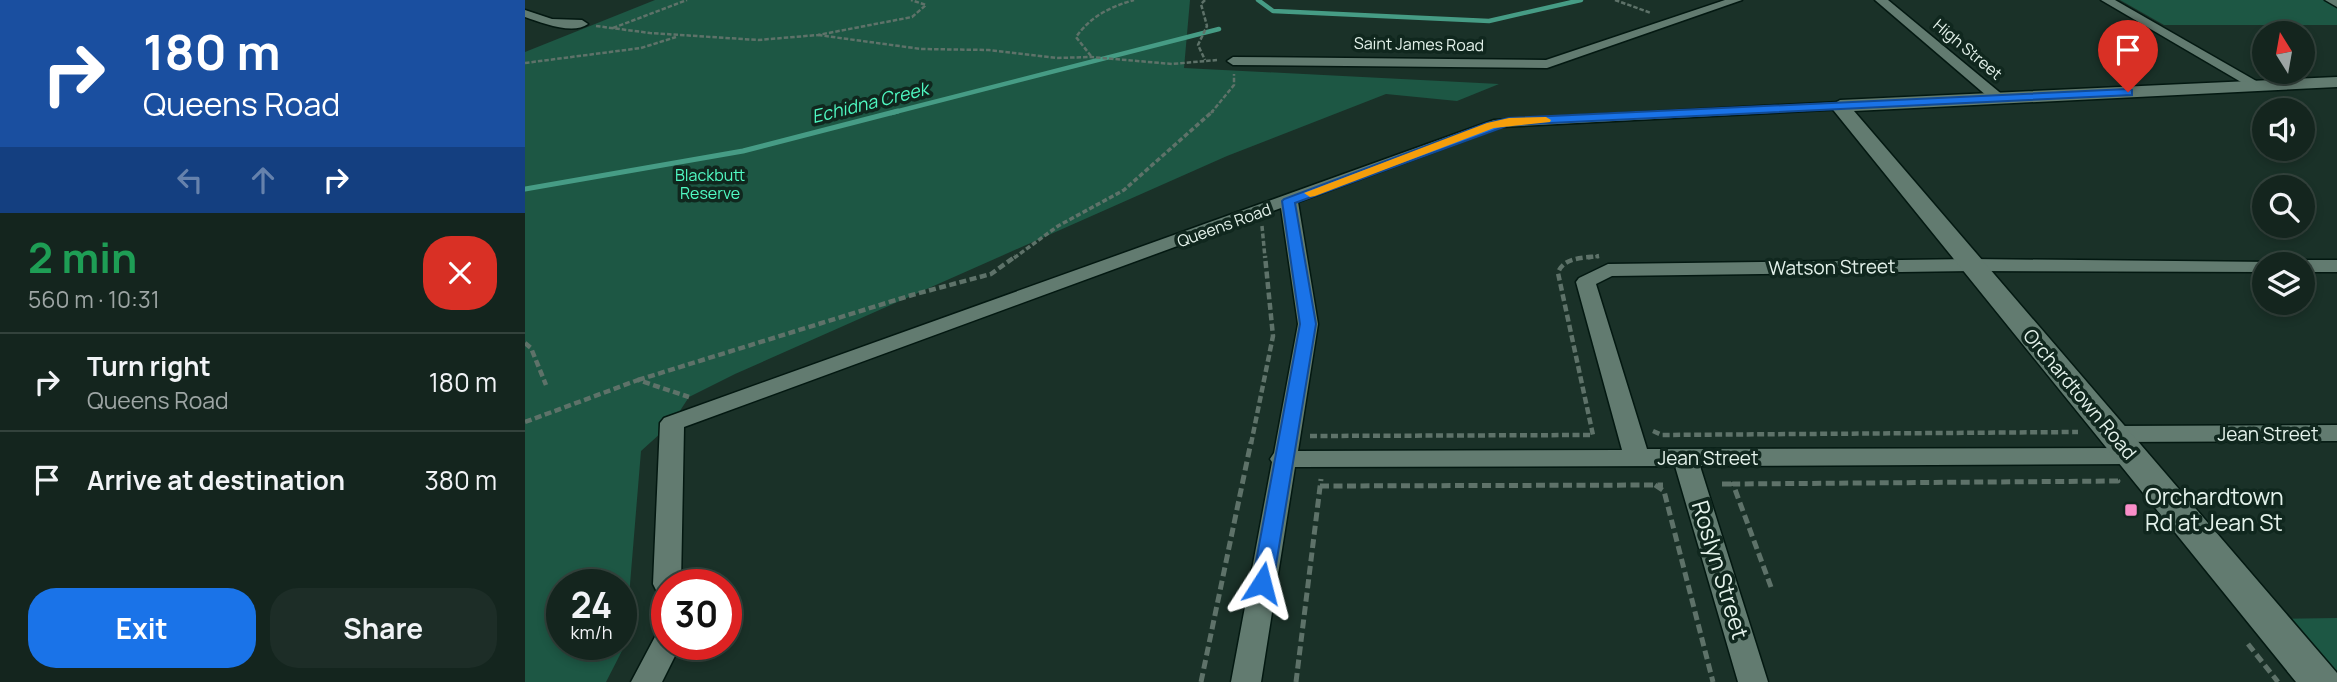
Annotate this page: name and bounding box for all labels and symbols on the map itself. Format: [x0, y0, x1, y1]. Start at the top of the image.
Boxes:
street label: High Street [1929, 14, 2007, 84]
pin [2098, 20, 2158, 92]
north arrow [2252, 21, 2315, 84]
street label: Saint James Road [1354, 32, 1484, 56]
water label: Echidna Creek [809, 75, 933, 128]
park label: Blackbutt Reserve [675, 164, 745, 204]
street label: Queens Road [1174, 198, 1274, 252]
street label: Watson Street [1768, 253, 1896, 281]
street label: Orchardtown Road [2018, 323, 2142, 465]
street label: Jean Street [2217, 421, 2319, 447]
street label: Jean Street [1657, 445, 1759, 471]
place label: Orchardtown Rd at Jean St [2145, 480, 2284, 538]
street label: Roslyn Street [1685, 496, 1757, 643]
marker: Orchardtown Rd at Jean St [2123, 502, 2139, 518]
position arrow [1225, 546, 1299, 620]
speed limit sign: 30 [651, 569, 742, 660]

